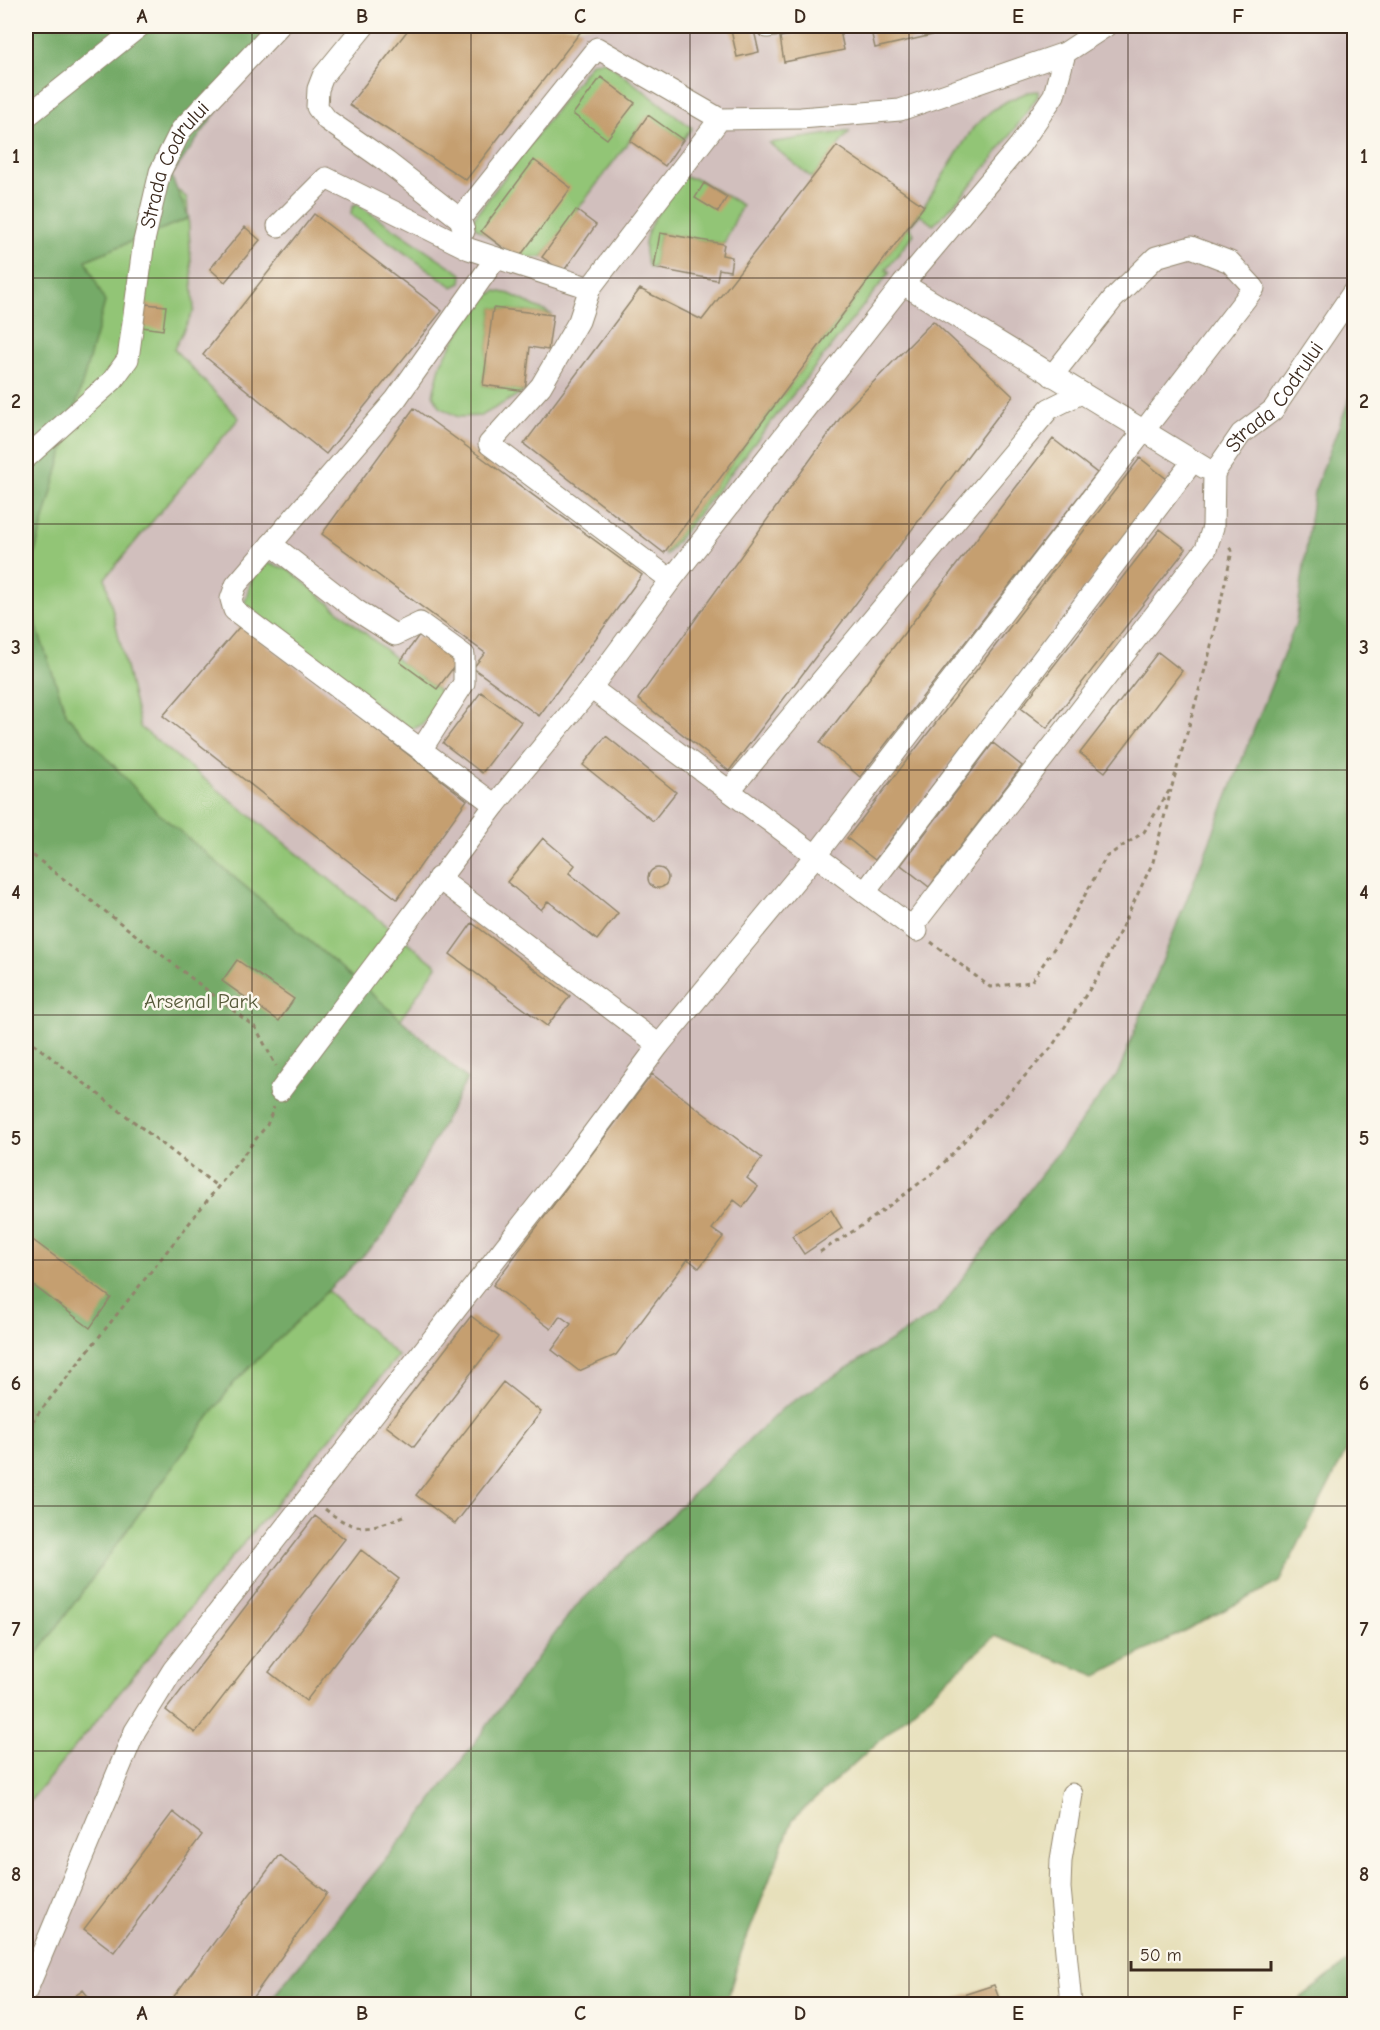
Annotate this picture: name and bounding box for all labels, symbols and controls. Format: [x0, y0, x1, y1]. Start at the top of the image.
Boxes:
text: A [136, 5, 148, 28]
text: B [356, 5, 368, 28]
text: C [574, 5, 586, 28]
text: D [794, 5, 806, 28]
text: E [1012, 5, 1024, 28]
text: F [1232, 5, 1244, 28]
street label: Strada Codrului [135, 96, 214, 231]
text: 1 [12, 145, 20, 168]
text: 1 [1360, 145, 1368, 168]
street label: Strada Codrului [1220, 337, 1328, 457]
text: 2 [11, 390, 21, 413]
text: 2 [1359, 390, 1369, 413]
text: 3 [11, 636, 21, 659]
text: 3 [1359, 636, 1369, 659]
text: 4 [11, 881, 21, 904]
text: 4 [1359, 881, 1369, 904]
park label: Arsenal Park [144, 989, 258, 1013]
text: 5 [11, 1127, 21, 1150]
text: 5 [1359, 1127, 1369, 1150]
text: 6 [11, 1372, 21, 1395]
text: 6 [1359, 1372, 1369, 1395]
text: 7 [12, 1618, 21, 1641]
text: 7 [1360, 1618, 1369, 1641]
text: 8 [11, 1863, 21, 1886]
text: 8 [1359, 1863, 1369, 1886]
scale bar [1131, 1934, 1270, 1972]
text: 50 m [1140, 1945, 1182, 1966]
text: A [136, 2002, 148, 2025]
text: B [356, 2002, 368, 2025]
text: C [574, 2002, 586, 2025]
text: D [794, 2002, 806, 2025]
text: E [1012, 2002, 1024, 2025]
text: F [1232, 2002, 1244, 2025]

